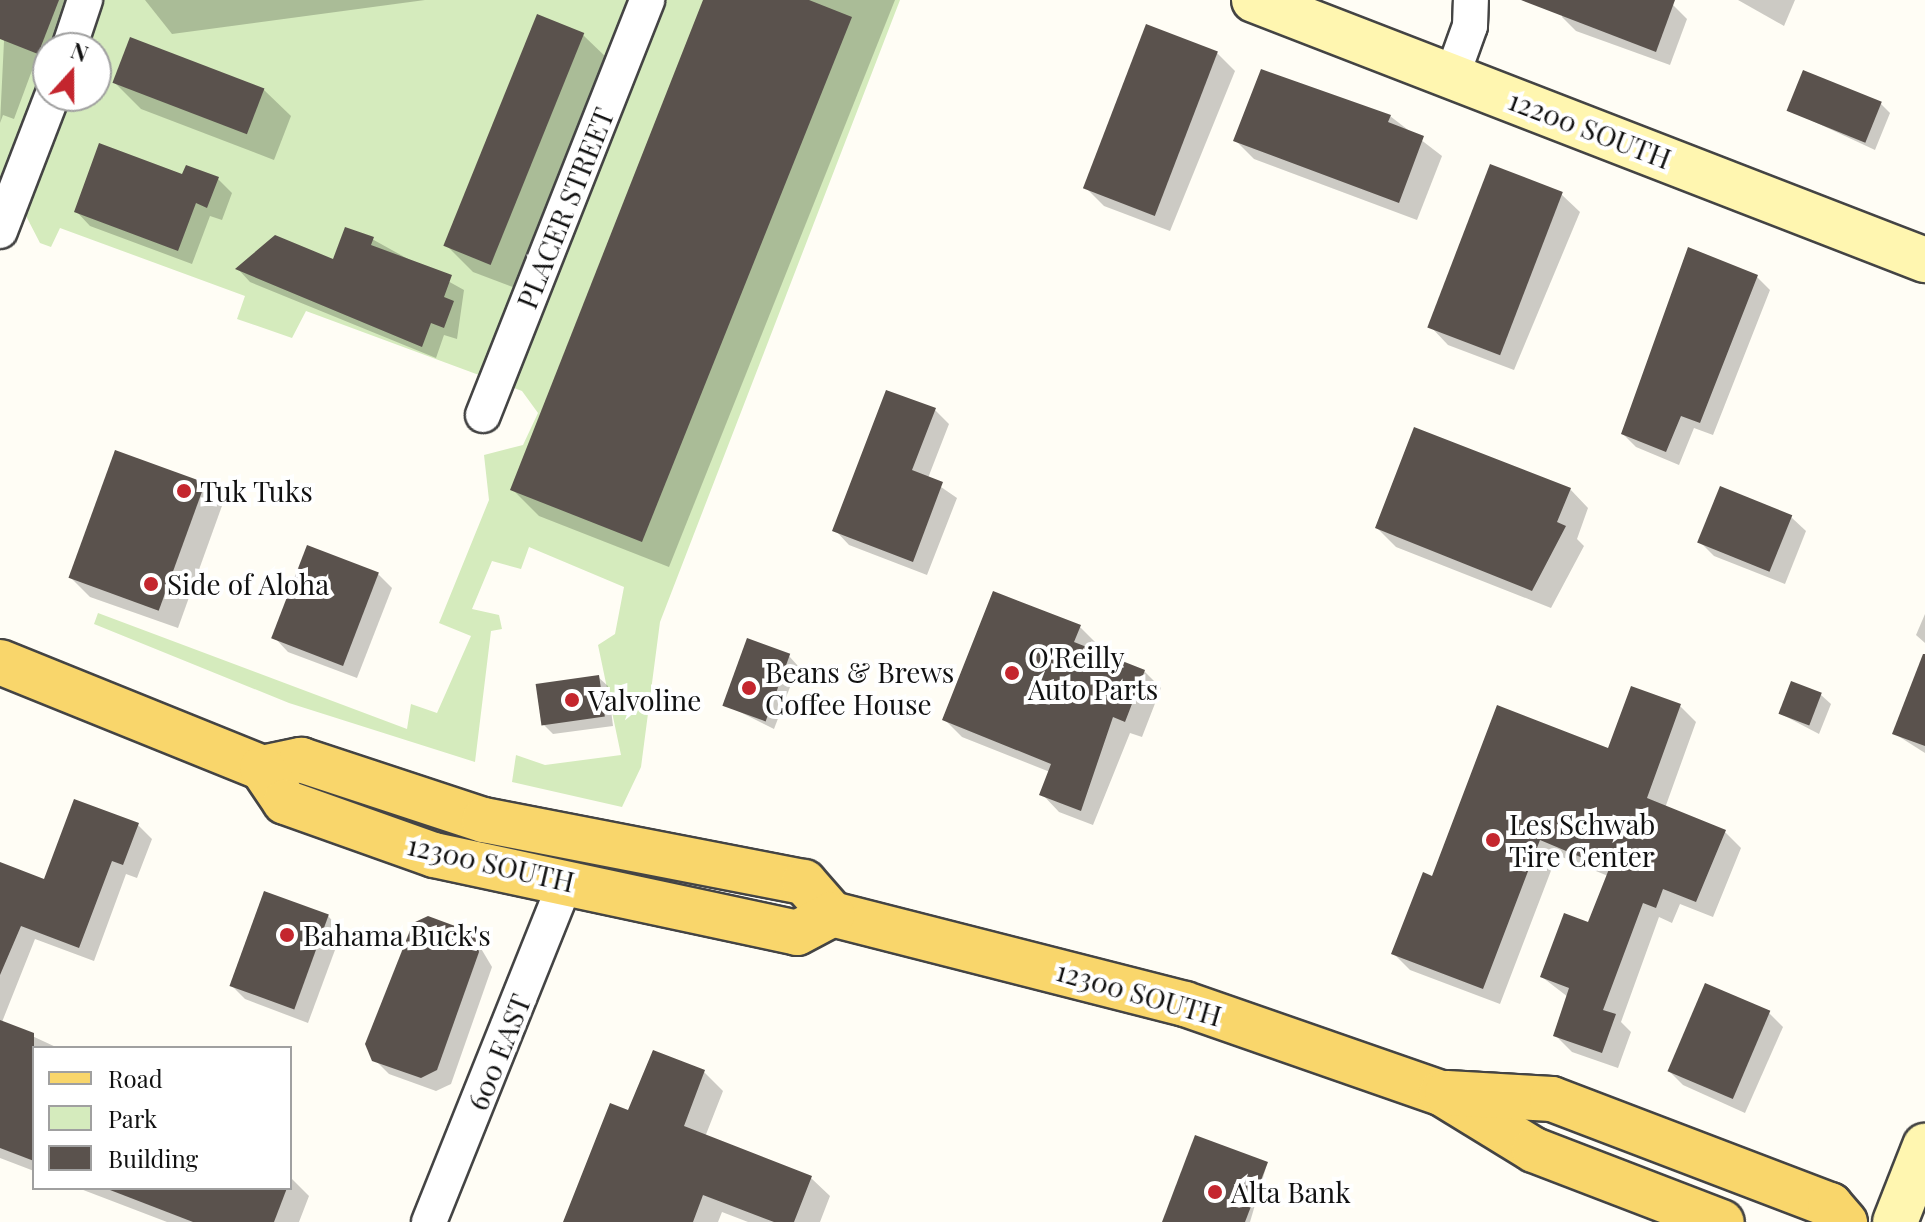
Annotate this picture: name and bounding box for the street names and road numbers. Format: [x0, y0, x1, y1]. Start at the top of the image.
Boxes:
street label: 12200 SOUTH [1504, 83, 1676, 175]
street label: PLACER STREET [509, 103, 621, 313]
street label: 12300 SOUTH [404, 827, 578, 899]
street label: 12300 SOUTH [1052, 953, 1226, 1033]
street label: 600 EAST [461, 989, 537, 1115]

